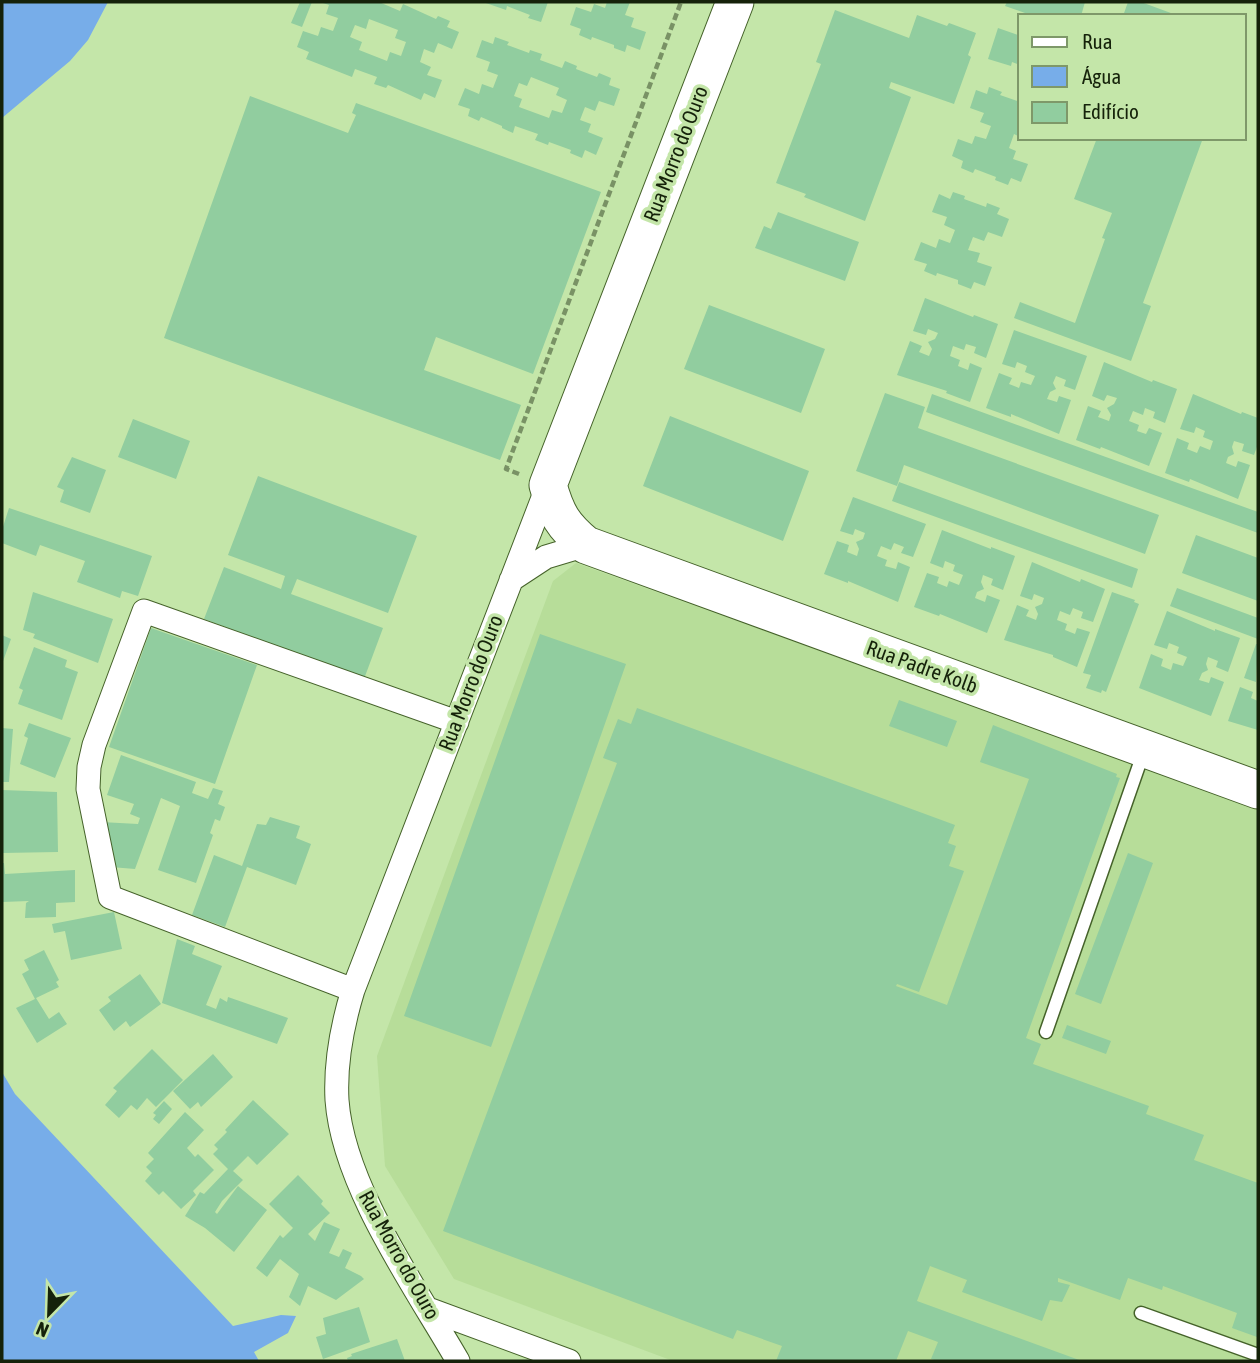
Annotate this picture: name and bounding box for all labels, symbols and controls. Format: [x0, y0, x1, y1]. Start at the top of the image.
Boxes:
legend [1018, 14, 1246, 140]
text: Rua [1082, 29, 1112, 53]
text: Água [1082, 64, 1121, 88]
street label: Rua Morro do Ouro [638, 82, 712, 225]
text: Edifício [1082, 99, 1139, 123]
street label: Rua Morro do Ouro [433, 611, 507, 754]
street label: Rua Padre Kolb [863, 635, 981, 697]
street label: Rua Morro do Ouro [355, 1186, 445, 1323]
north arrow [14, 1279, 84, 1349]
text: N [33, 1317, 52, 1342]

